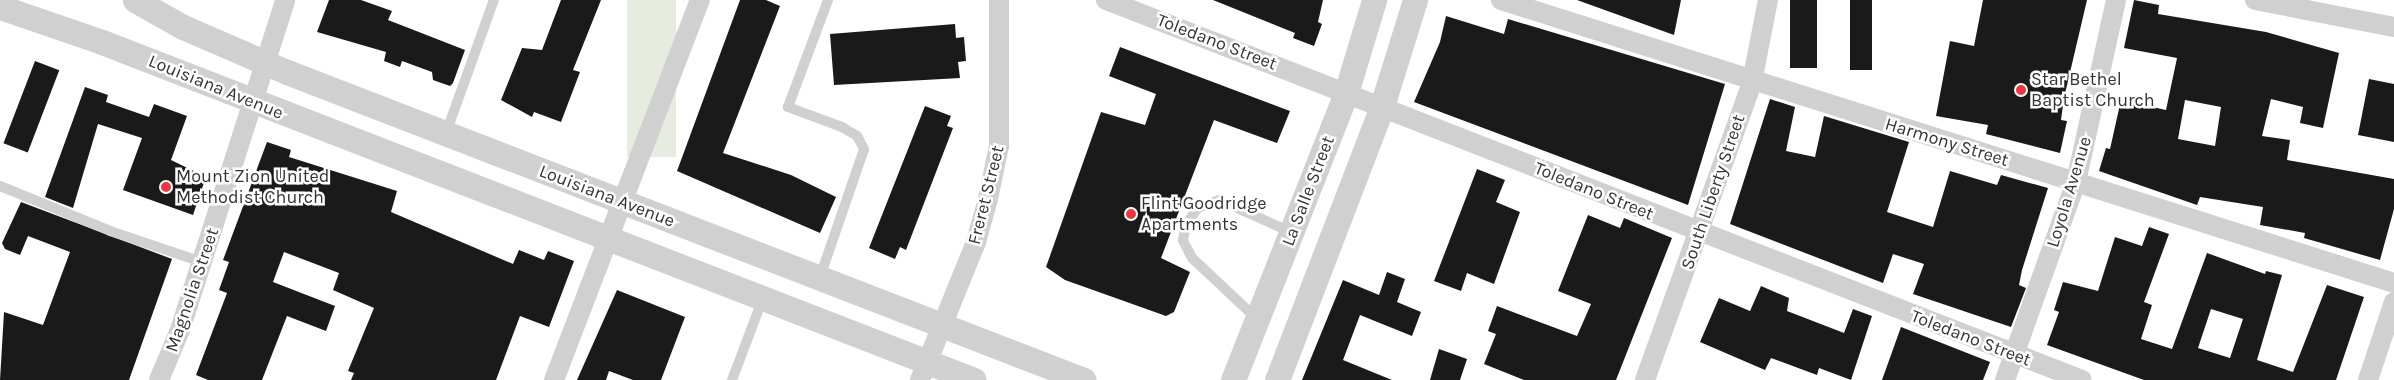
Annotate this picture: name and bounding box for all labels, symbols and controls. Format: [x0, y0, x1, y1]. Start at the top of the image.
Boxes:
street label: Toledano Street [1154, 9, 1280, 75]
street label: Louisiana Avenue [145, 50, 287, 124]
place label: Star Bethel Baptist Church [2031, 69, 2155, 112]
marker: Star Bethel Baptist Church [2015, 84, 2027, 96]
street label: South Liberty Street [1676, 112, 1750, 272]
street label: Harmony Street [1883, 113, 2011, 171]
street label: La Salle Street [1277, 133, 1339, 249]
street label: Loyola Avenue [2042, 134, 2096, 250]
street label: Freret Street [963, 143, 1009, 247]
street label: Toledano Street [1531, 157, 1657, 225]
street label: Louisiana Avenue [536, 160, 678, 232]
place label: Mount Zion United Methodist Church [176, 166, 330, 208]
marker: Mount Zion United Methodist Church [160, 181, 172, 193]
place label: Flint Goodridge Apartments [1141, 193, 1267, 235]
marker: Flint Goodridge Apartments [1125, 208, 1137, 220]
street label: Magnolia Street [161, 225, 223, 355]
street label: Toledano Street [1908, 305, 2034, 371]

